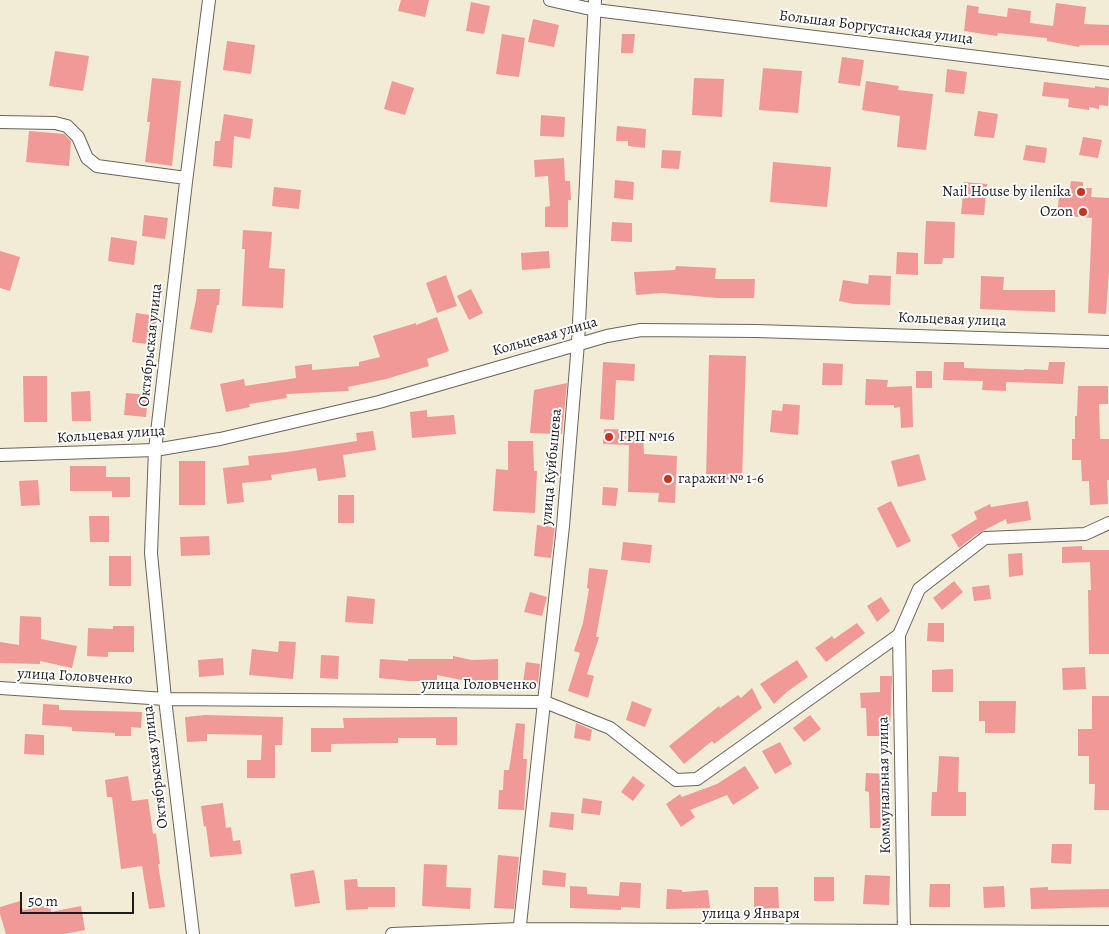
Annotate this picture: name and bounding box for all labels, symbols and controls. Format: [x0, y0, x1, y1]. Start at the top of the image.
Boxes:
street label: Большая Боргустанская улица [778, 7, 974, 49]
place label: Nail House by ilenika [942, 183, 1071, 201]
marker: Nail House by ilenika [1075, 186, 1087, 198]
place label: Ozon [1040, 203, 1073, 221]
marker: Ozon [1077, 206, 1089, 218]
street label: Октябрьская улица [136, 283, 166, 407]
street label: Кольцевая улица [897, 309, 1007, 331]
street label: Кольцевая улица [490, 313, 600, 361]
street label: улица Куйбышева [538, 408, 566, 526]
street label: Кольцевая улица [56, 422, 166, 448]
place label: ГРП №16 [619, 428, 675, 446]
marker: ГРП №16 [603, 431, 615, 443]
place label: гаражи № 1-6 [678, 470, 764, 488]
marker: гаражи № 1-6 [662, 473, 674, 485]
street label: улица Головченко [17, 665, 133, 689]
street label: улица Головченко [421, 676, 537, 694]
street label: Октябрьская улица [140, 704, 172, 830]
street label: Коммунальная улица [875, 716, 895, 854]
scale bar [22, 882, 136, 914]
text: 50 m [28, 891, 58, 911]
street label: улица 9 Января [702, 905, 800, 923]

